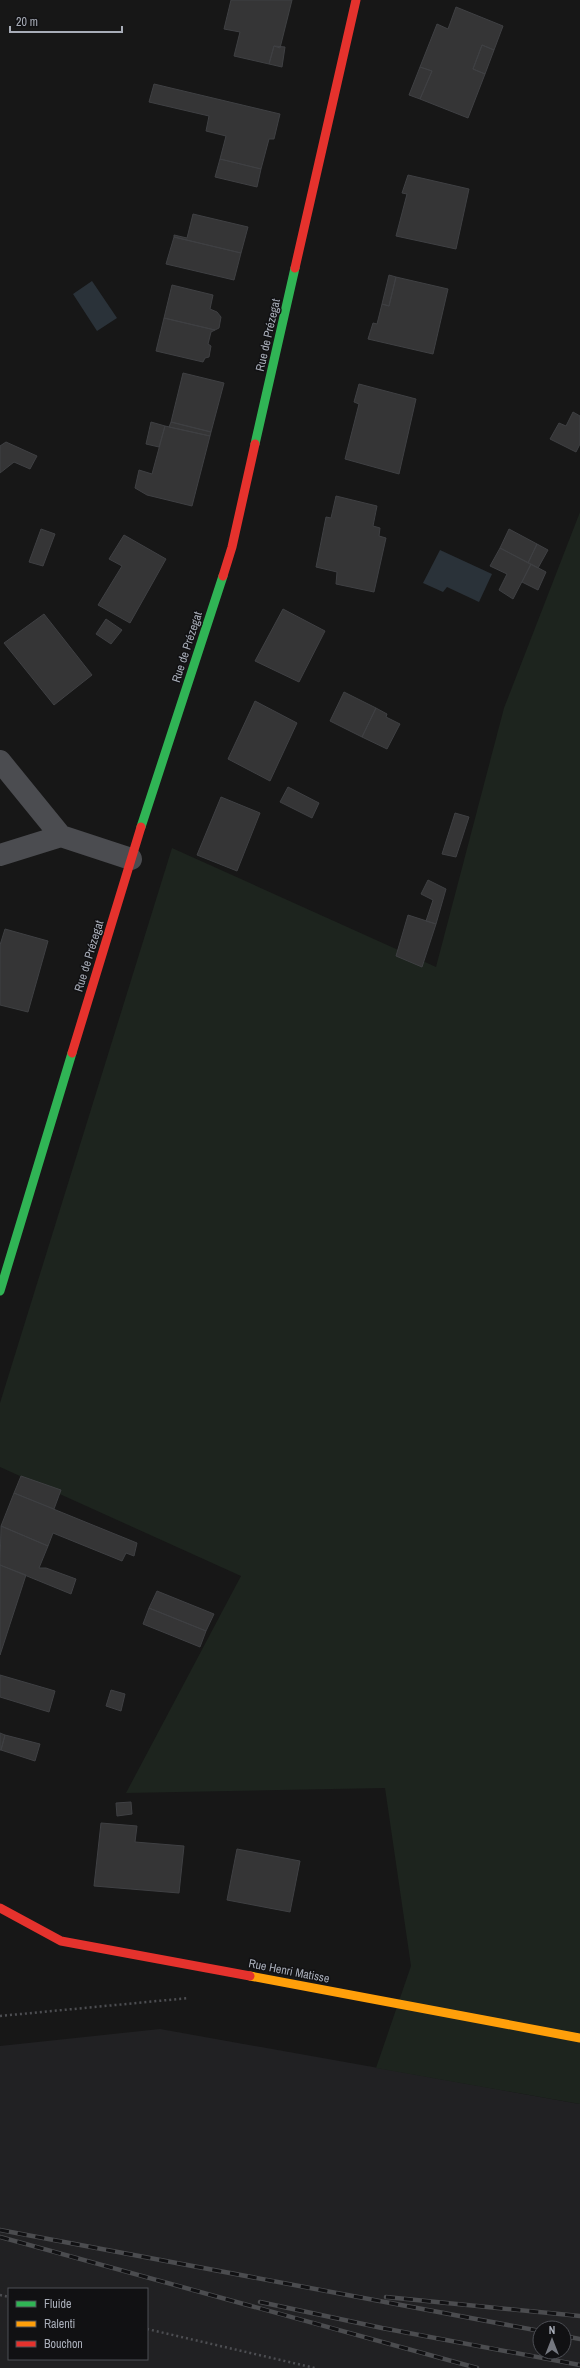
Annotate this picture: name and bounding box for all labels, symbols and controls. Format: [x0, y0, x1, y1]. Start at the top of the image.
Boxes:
scale bar [10, 8, 122, 34]
text: 20 m [16, 14, 38, 30]
street label: Rue de Prézegat [252, 297, 284, 373]
street label: Rue de Prézegat [168, 609, 206, 685]
street label: Rue de Prézegat [71, 918, 108, 994]
street label: Rue Henri Matisse [247, 1955, 331, 1987]
legend [8, 2288, 148, 2360]
text: Fluide [44, 2296, 71, 2312]
text: Ralenti [44, 2316, 75, 2332]
north arrow [532, 2320, 572, 2360]
text: N [549, 2323, 555, 2337]
text: Bouchon [44, 2336, 83, 2352]

